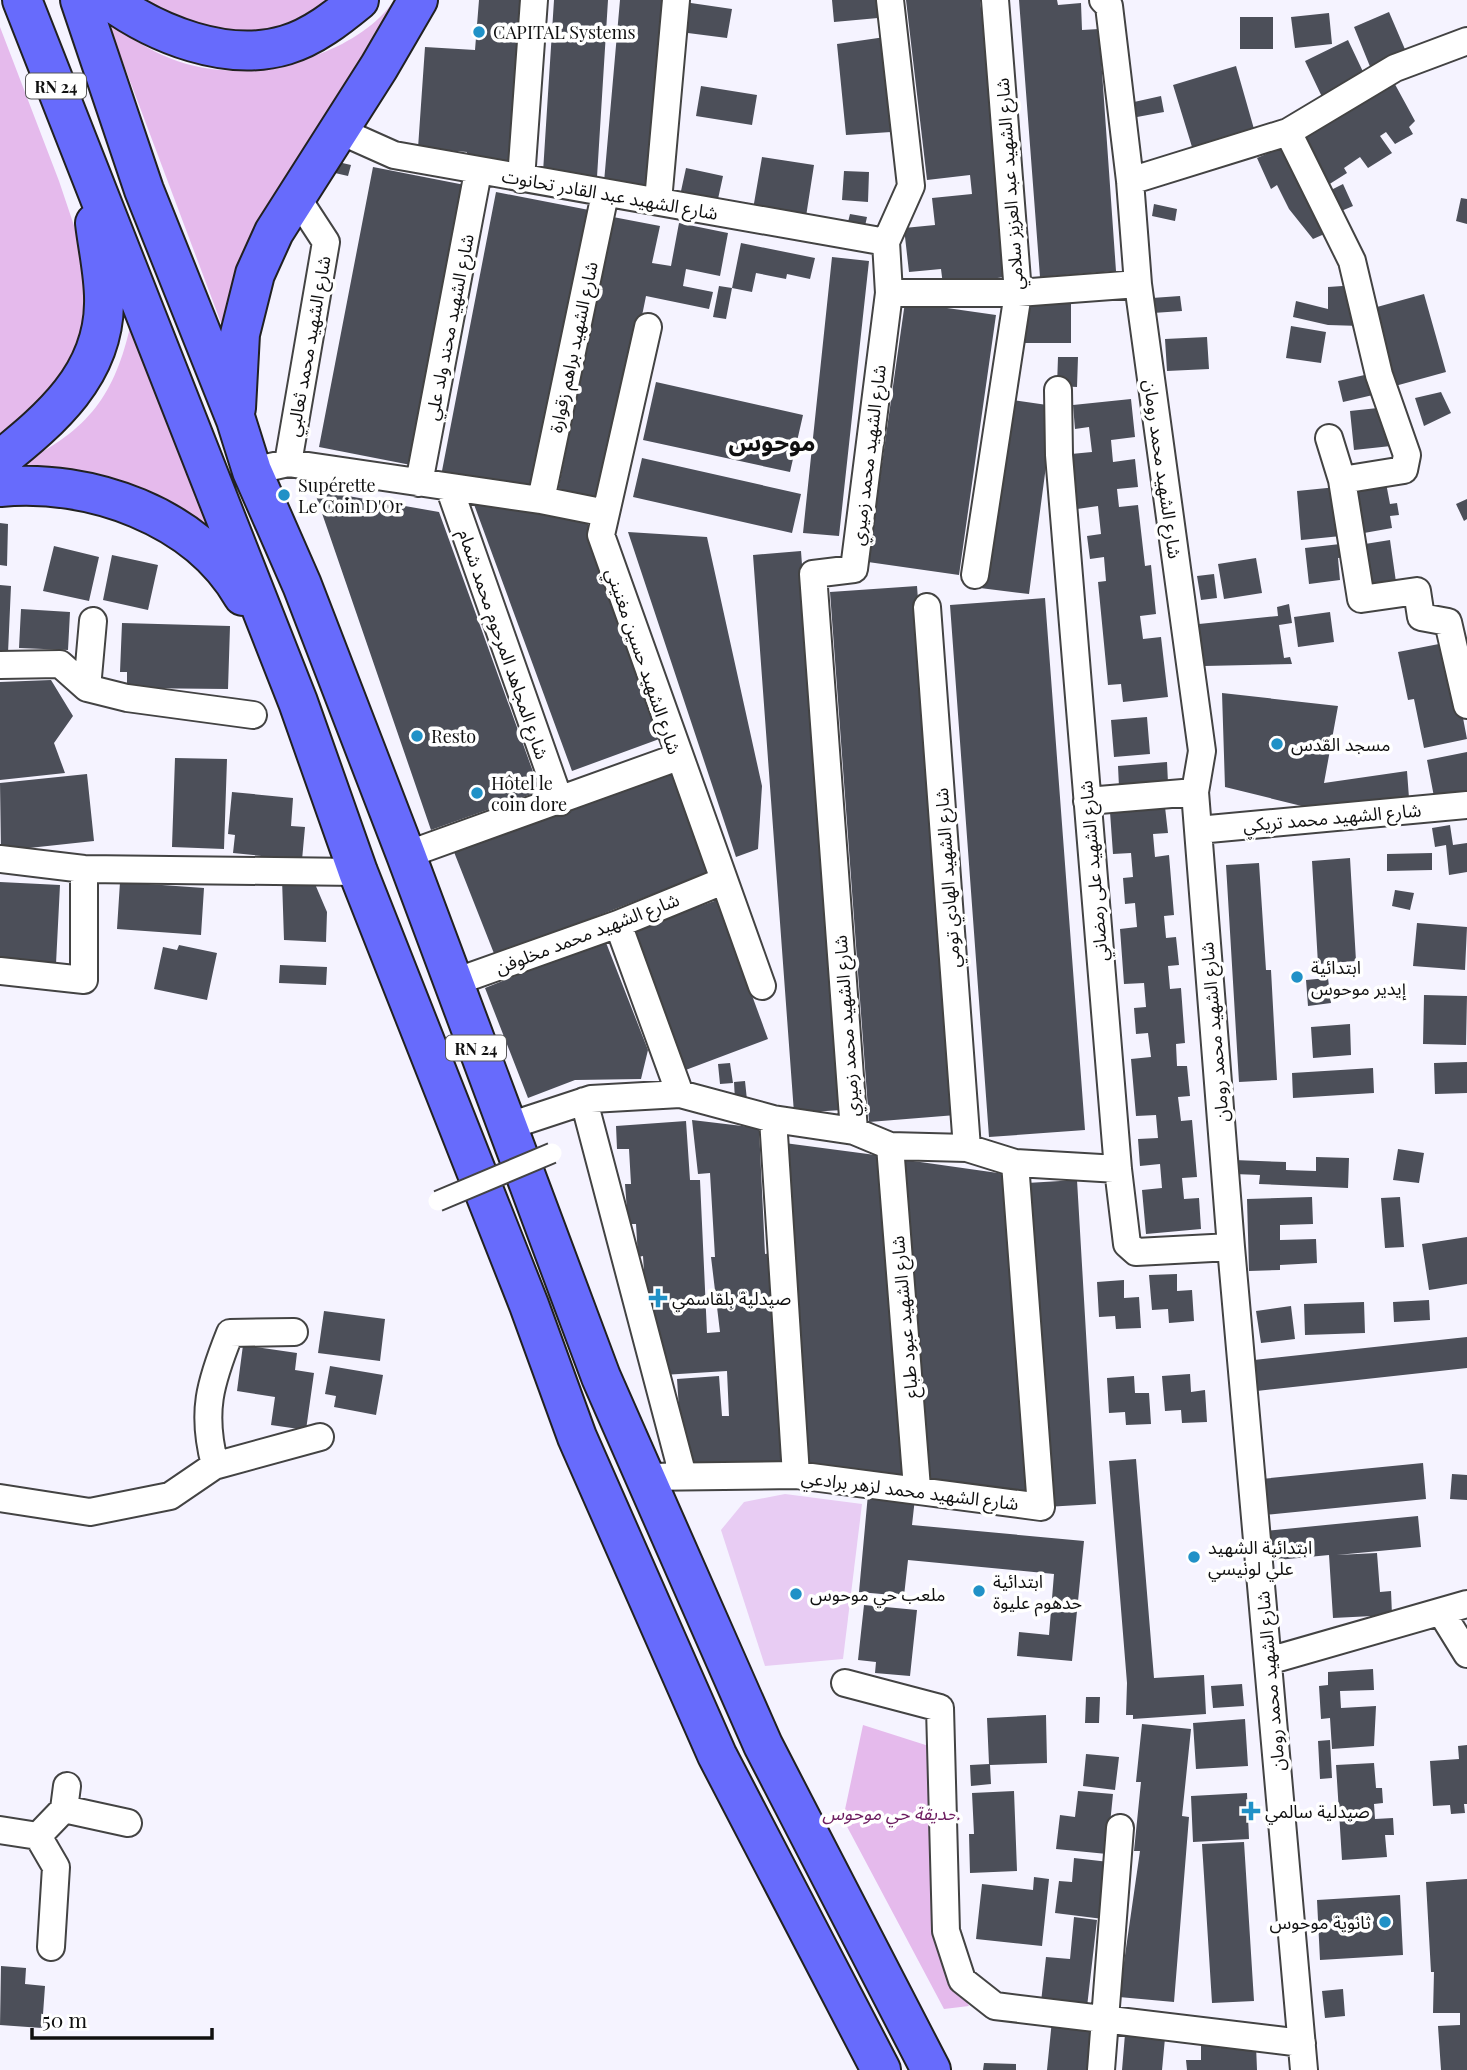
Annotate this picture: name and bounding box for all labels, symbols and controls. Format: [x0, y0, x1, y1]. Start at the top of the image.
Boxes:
place label: CAPITAL Systems [493, 20, 636, 44]
marker: CAPITAL Systems [471, 24, 487, 40]
road number: RN 24 [26, 74, 86, 99]
street label: شارع الشهيد عبد العزيز سلامي [990, 77, 1031, 291]
street label: شارع الشهيد عبد القادر تحانوت [500, 163, 720, 228]
street label: شارع الشهيد محند ولد علي [419, 232, 482, 423]
street label: شارع الشهيد محمد ثعالبي [280, 254, 339, 439]
street label: شارع الشهيد براهم زقوارة [543, 259, 606, 435]
street label: شارع الشهيد محمد زميري [845, 363, 894, 547]
street label: شارع الشهيد محمد رومان [1136, 378, 1187, 561]
district label: موحوس [728, 425, 816, 457]
place label: Supérette Le Coin D'Or [298, 473, 403, 518]
marker: Supérette Le Coin D'Or [276, 487, 292, 503]
street label: شارع المجاهد المرحوم محمد شمام [450, 526, 555, 763]
street label: شارع الشهيد حسين مغنيني [598, 565, 687, 758]
place label: Resto [431, 724, 476, 748]
marker: Resto [409, 728, 425, 744]
place label: مسجد القدس [1291, 732, 1391, 756]
marker: مسجد القدس [1269, 736, 1285, 752]
place label: Hôtel le coin dore [491, 771, 567, 816]
street label: شارع الشهيد على رمضاني [1073, 779, 1116, 963]
marker: Hôtel le coin dore [469, 785, 485, 801]
street label: شارع الشهيد الهادي تومي [929, 787, 968, 969]
street label: شارع الشهيد محمد تريكي [1242, 797, 1422, 840]
street label: شارع الشهيد محمد مخلوفن [492, 887, 683, 982]
street label: شارع الشهيد محمد زميري [828, 934, 867, 1118]
street label: شارع الشهيد محمد رومان [1194, 941, 1237, 1123]
place label: ابتدائية إيدير موحوس [1311, 955, 1406, 1001]
marker: ابتدائية إيدير موحوس [1289, 969, 1305, 985]
road number: RN 24 [446, 1036, 506, 1060]
street label: شارع الشهيد عبود طباع [885, 1234, 926, 1399]
place label: صيدلية بلقاسمي [672, 1286, 791, 1312]
marker: صيدلية بلقاسمي [650, 1290, 666, 1306]
street label: شارع الشهيد محمد لزهر برادعي [800, 1465, 1020, 1518]
place label: ابتدائية الشهيد علي لونيسي [1208, 1535, 1312, 1582]
marker: ابتدائية الشهيد علي لونيسي [1186, 1549, 1202, 1565]
place label: ابتدائية حدهوم عليوة [993, 1569, 1082, 1617]
place label: ملعب حي موحوس [810, 1582, 946, 1608]
marker: ابتدائية حدهوم عليوة [971, 1583, 987, 1599]
marker: ملعب حي موحوس [788, 1586, 804, 1602]
street label: شارع الشهيد محمد رومان [1250, 1590, 1293, 1772]
place label: صيدلية سالمي [1265, 1799, 1370, 1825]
park label: حديقة حي موحوس. [822, 1801, 962, 1828]
marker: صيدلية سالمي [1243, 1803, 1259, 1819]
place label: ثانوية موحوس [1270, 1910, 1371, 1934]
marker: ثانوية موحوس [1377, 1914, 1393, 1930]
scale bar [32, 1996, 212, 2040]
text: 50 m [42, 2005, 88, 2033]

